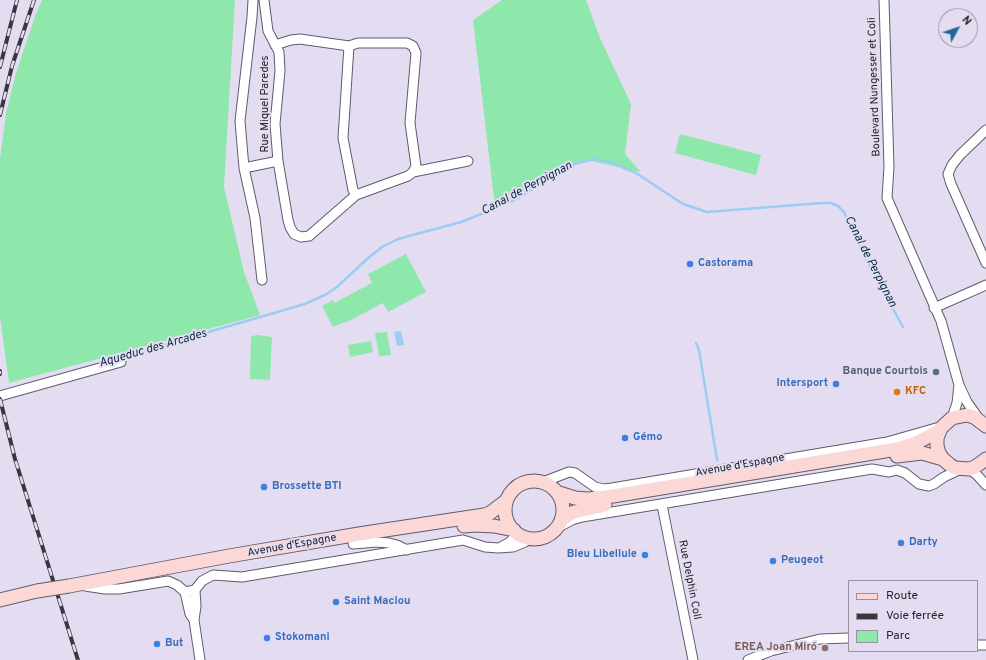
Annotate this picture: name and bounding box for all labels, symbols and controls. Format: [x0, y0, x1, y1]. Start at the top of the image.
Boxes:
north arrow [938, 8, 978, 48]
text: N [959, 13, 974, 28]
street label: Boulevard Nungesser et Coli [866, 17, 884, 157]
street label: Rue Miquel Paredes [259, 55, 273, 153]
water label: Canal de Perpignan [479, 159, 575, 219]
water label: Canal de Perpignan [841, 214, 899, 310]
place label: Castorama [698, 257, 753, 271]
marker: Castorama [685, 259, 695, 269]
water label: Aqueduc des Arcades [98, 327, 208, 371]
place label: Banque Courtois [843, 365, 928, 379]
marker: Banque Courtois [931, 367, 941, 377]
place label: Intersport [777, 377, 828, 391]
marker: Intersport [831, 379, 841, 389]
place label: KFC [905, 385, 926, 399]
marker: KFC [892, 387, 902, 397]
place label: Gémo [633, 431, 663, 445]
marker: Gémo [620, 433, 630, 443]
street label: Avenue d'Espagne [694, 452, 786, 480]
place label: Brossette BTI [272, 480, 342, 494]
marker: Brossette BTI [259, 482, 269, 492]
street label: Avenue d'Espagne [246, 532, 338, 560]
place label: Darty [909, 536, 938, 550]
marker: Darty [896, 538, 906, 548]
street label: Rue Delphin Coll [675, 539, 703, 621]
place label: Bleu Libellule [567, 548, 637, 562]
marker: Bleu Libellule [640, 550, 650, 560]
place label: Peugeot [781, 554, 823, 568]
marker: Peugeot [768, 556, 778, 566]
legend [848, 580, 978, 652]
text: Route [886, 588, 918, 604]
place label: Saint Maclou [344, 595, 410, 609]
marker: Saint Maclou [331, 597, 341, 607]
text: Voie ferrée [886, 608, 944, 624]
text: Parc [886, 628, 910, 644]
place label: Stokomani [275, 631, 330, 645]
marker: Stokomani [262, 633, 272, 643]
place label: But [165, 637, 183, 651]
marker: But [152, 639, 162, 649]
place label: EREA Joan Miró [735, 641, 817, 655]
marker: EREA Joan Miró [820, 643, 830, 653]

